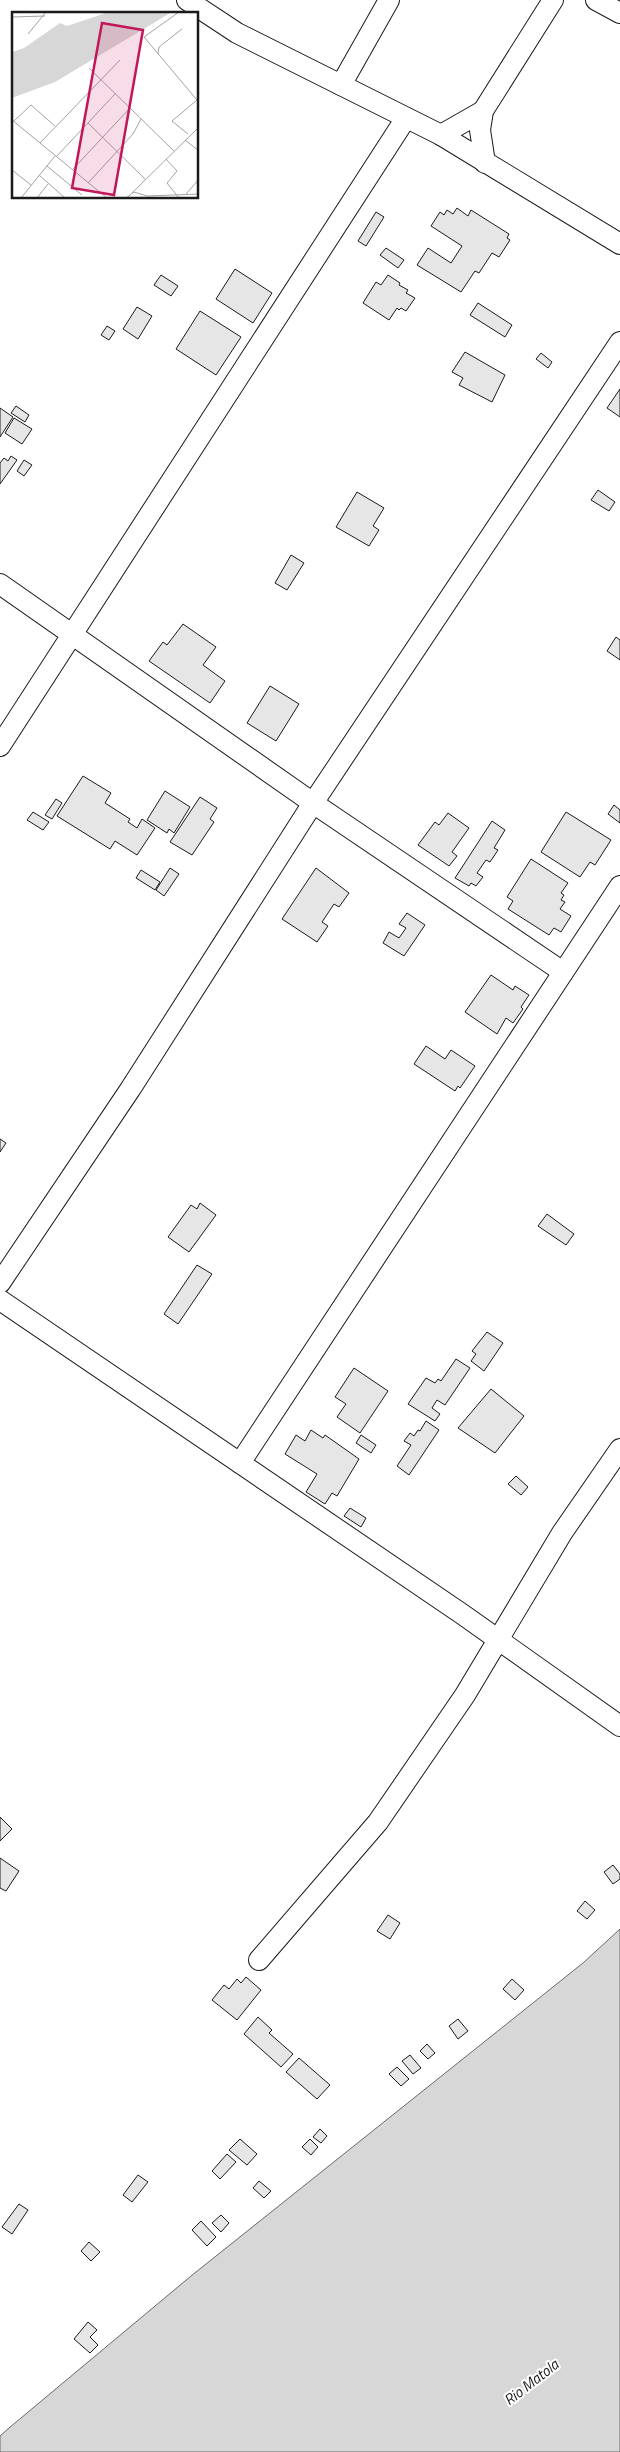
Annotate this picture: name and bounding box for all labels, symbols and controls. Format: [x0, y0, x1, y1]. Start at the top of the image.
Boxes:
inset map [12, 12, 199, 199]
water label: Rio Matola [499, 2352, 565, 2411]

